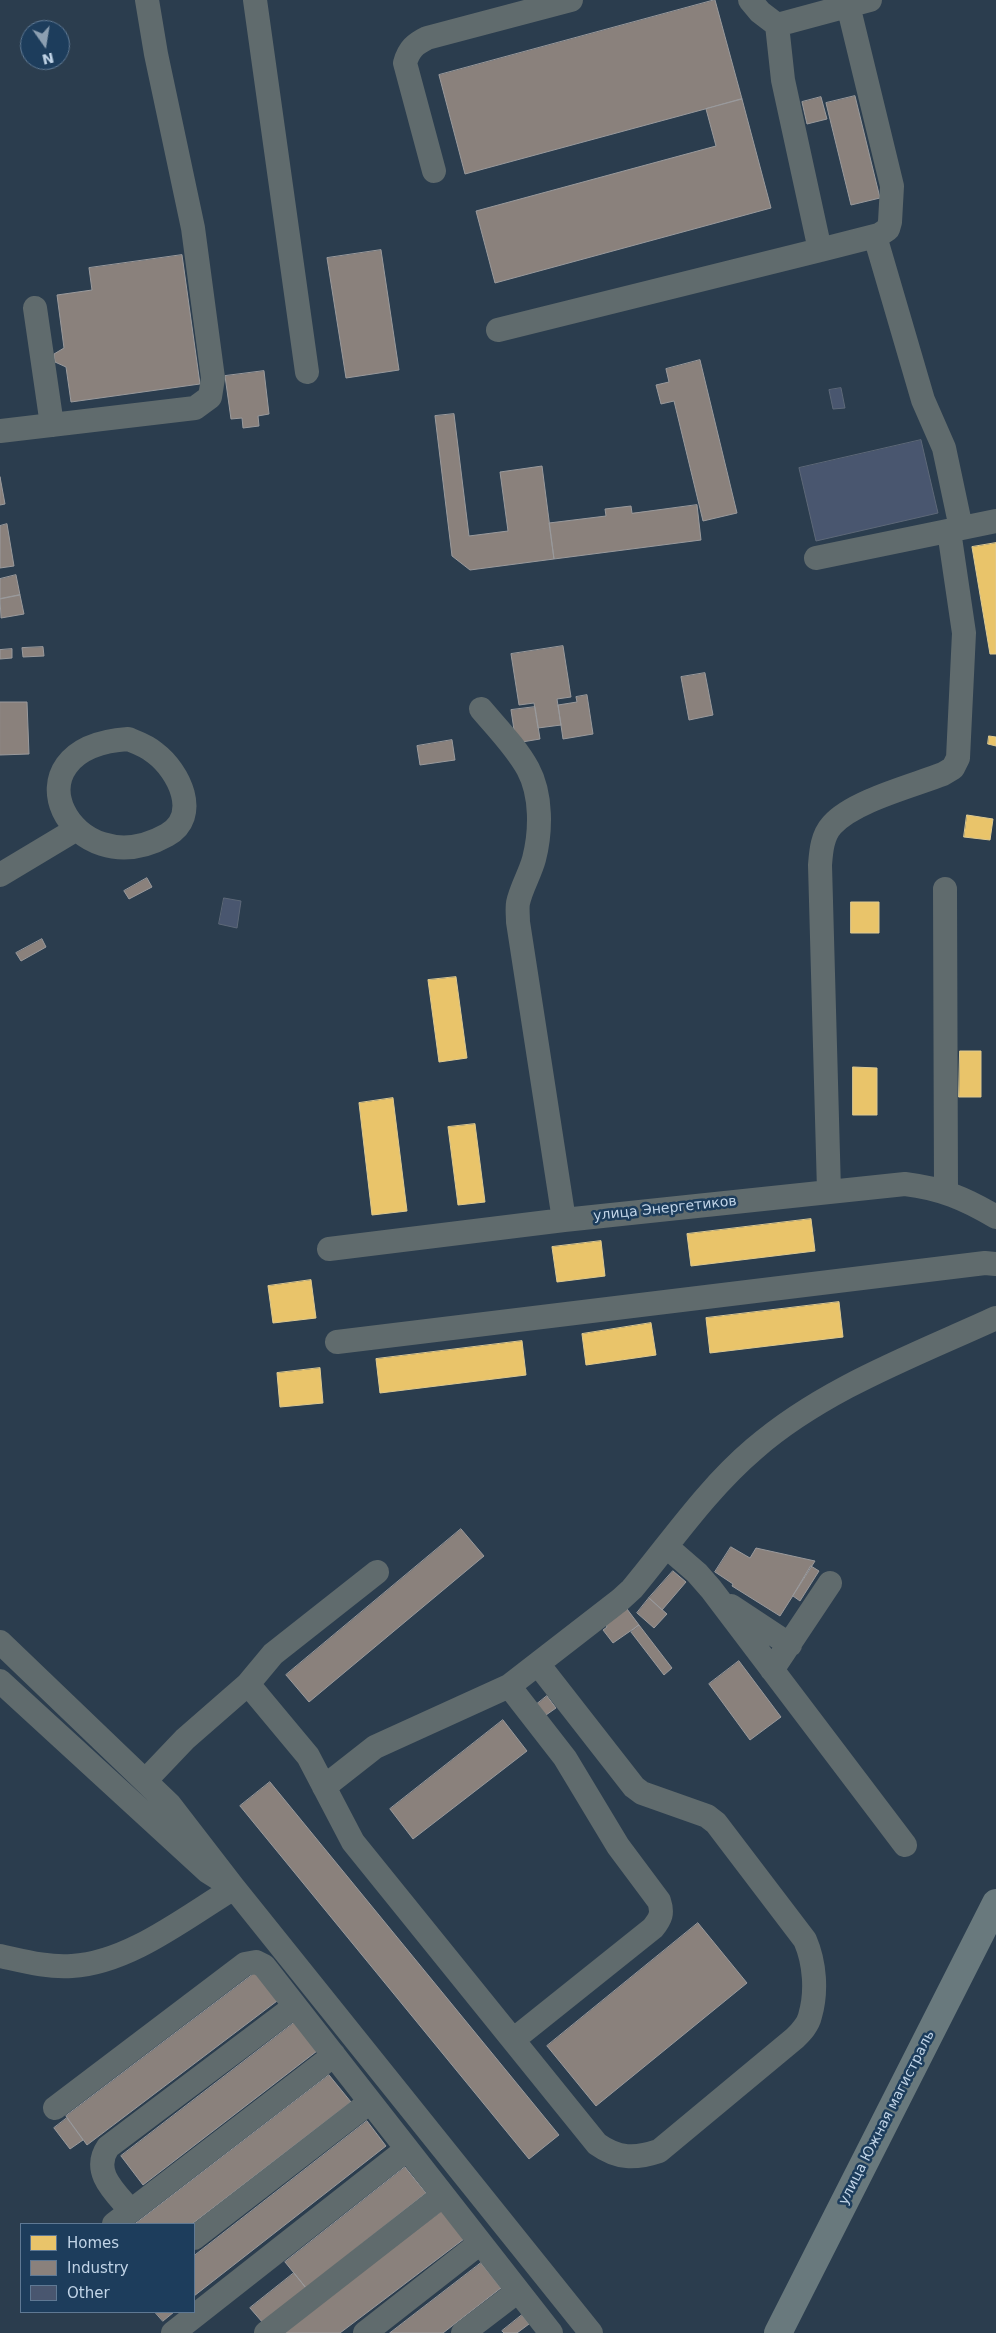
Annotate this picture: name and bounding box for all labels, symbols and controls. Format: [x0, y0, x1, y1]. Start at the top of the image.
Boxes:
north arrow [20, 20, 70, 70]
text: N [41, 50, 56, 68]
street label: улица Энергетиков [593, 1193, 737, 1225]
street label: улица Южная магистраль [836, 2028, 938, 2208]
legend [20, 2223, 195, 2313]
text: Homes [67, 2234, 119, 2252]
text: Industry [67, 2259, 129, 2277]
text: Other [67, 2284, 110, 2302]

